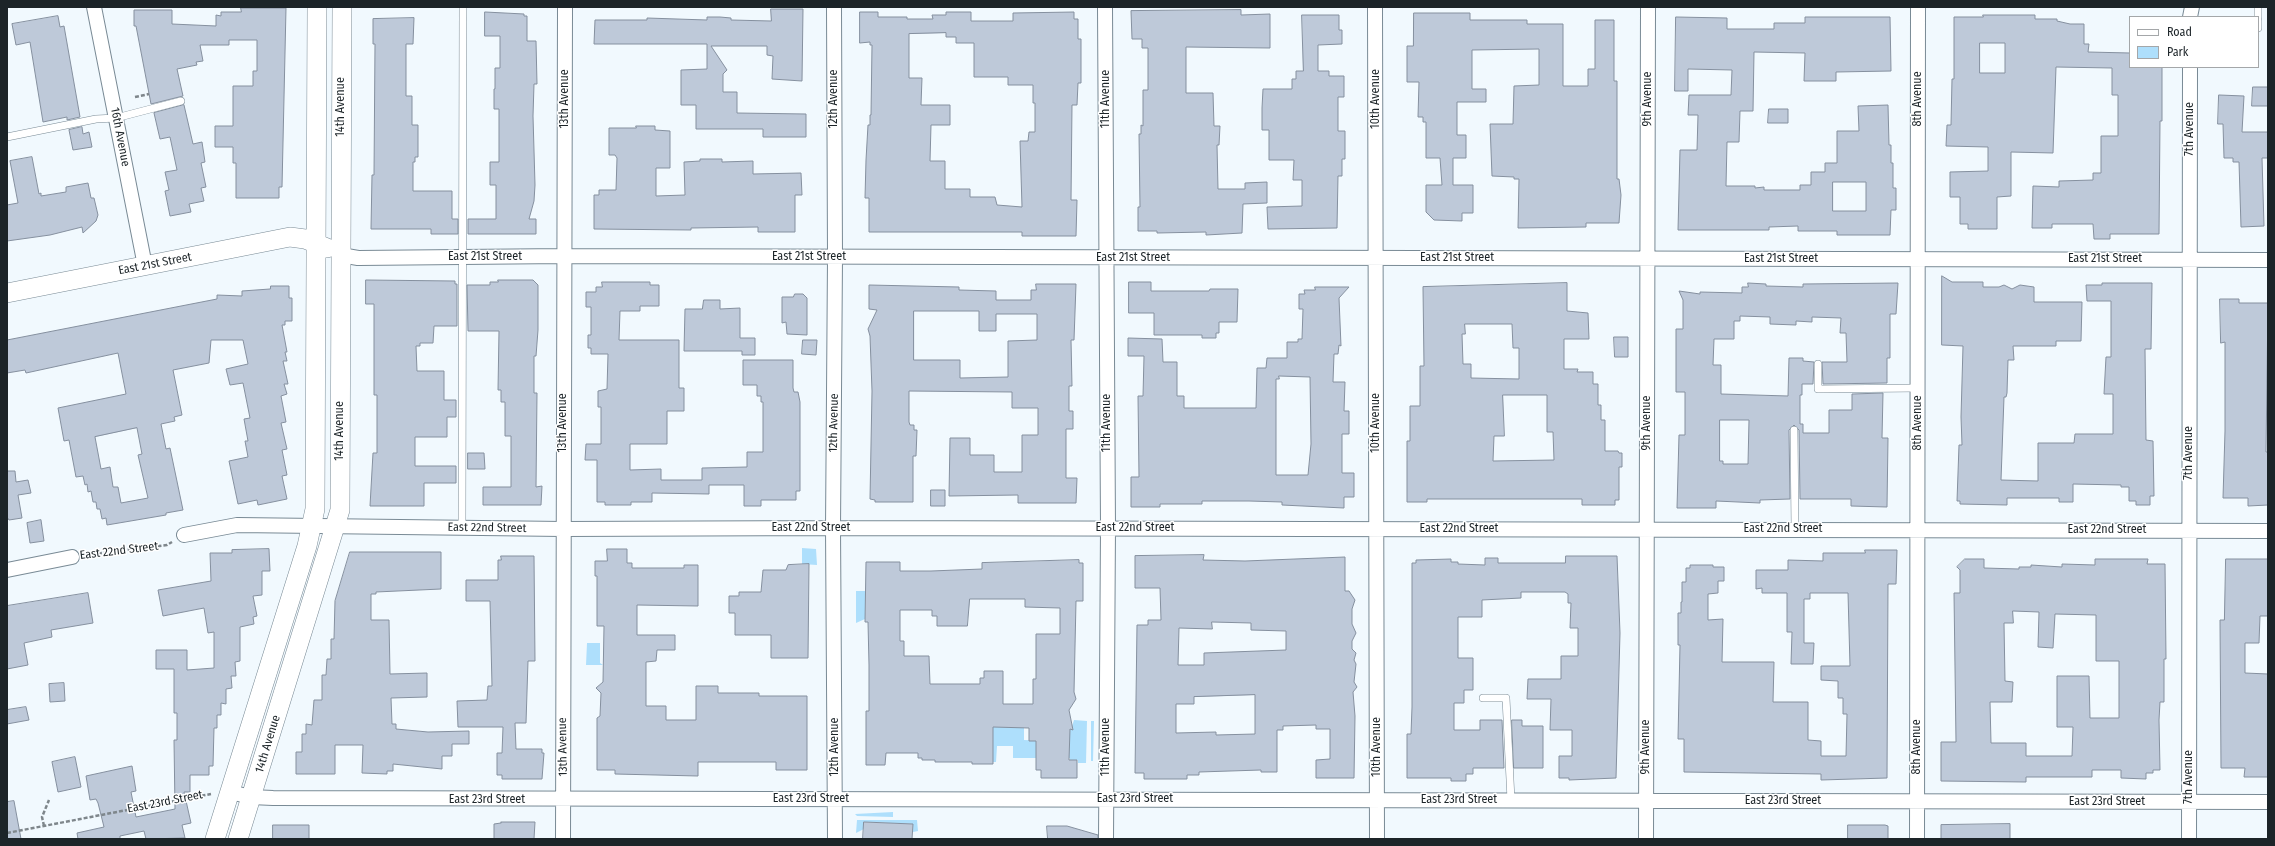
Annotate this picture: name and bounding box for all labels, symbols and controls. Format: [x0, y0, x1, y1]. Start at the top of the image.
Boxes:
legend [2129, 16, 2259, 68]
text: Road [2167, 25, 2192, 39]
text: Park [2167, 45, 2188, 59]
street label: 13th Avenue [558, 69, 572, 129]
street label: 12th Avenue [827, 69, 841, 129]
street label: 10th Avenue [1369, 69, 1383, 129]
street label: 11th Avenue [1099, 70, 1113, 128]
street label: 8th Avenue [1911, 71, 1925, 127]
street label: 9th Avenue [1641, 72, 1655, 126]
street label: 14th Avenue [334, 77, 348, 137]
street label: 7th Avenue [2183, 102, 2197, 156]
street label: 16th Avenue [107, 106, 133, 168]
street label: East 21st Street [117, 250, 193, 278]
street label: East 21st Street [448, 250, 522, 264]
street label: East 21st Street [772, 250, 846, 264]
street label: East 21st Street [1096, 251, 1170, 265]
street label: East 21st Street [1420, 251, 1494, 265]
street label: East 21st Street [1744, 252, 1818, 266]
street label: East 21st Street [2068, 252, 2142, 266]
street label: 13th Avenue [556, 393, 570, 453]
street label: 12th Avenue [826, 393, 842, 453]
street label: 10th Avenue [1369, 393, 1383, 453]
street label: 11th Avenue [1100, 394, 1114, 452]
street label: 8th Avenue [1911, 395, 1925, 451]
street label: 9th Avenue [1640, 396, 1654, 450]
street label: 14th Avenue [333, 401, 347, 461]
street label: 7th Avenue [2182, 426, 2196, 480]
street label: East 22nd Street [447, 520, 527, 536]
street label: East 22nd Street [772, 521, 850, 535]
street label: East 22nd Street [1096, 521, 1174, 535]
street label: East 22nd Street [1420, 522, 1498, 536]
street label: East 22nd Street [1744, 522, 1822, 536]
street label: East 22nd Street [2068, 523, 2146, 537]
street label: East 22nd Street [79, 539, 159, 563]
street label: 14th Avenue [252, 713, 284, 775]
street label: 13th Avenue [555, 717, 571, 777]
street label: 12th Avenue [828, 717, 842, 777]
street label: 10th Avenue [1370, 717, 1384, 777]
street label: 11th Avenue [1099, 718, 1113, 776]
street label: 8th Avenue [1910, 719, 1924, 775]
street label: 9th Avenue [1639, 720, 1653, 774]
street label: 7th Avenue [2182, 750, 2196, 804]
street label: East 23rd Street [126, 788, 204, 816]
street label: East 23rd Street [773, 792, 849, 806]
street label: East 23rd Street [1097, 792, 1173, 806]
street label: East 23rd Street [449, 793, 525, 807]
street label: East 23rd Street [1421, 793, 1497, 807]
street label: East 23rd Street [1745, 794, 1821, 808]
street label: East 23rd Street [2069, 795, 2145, 809]

